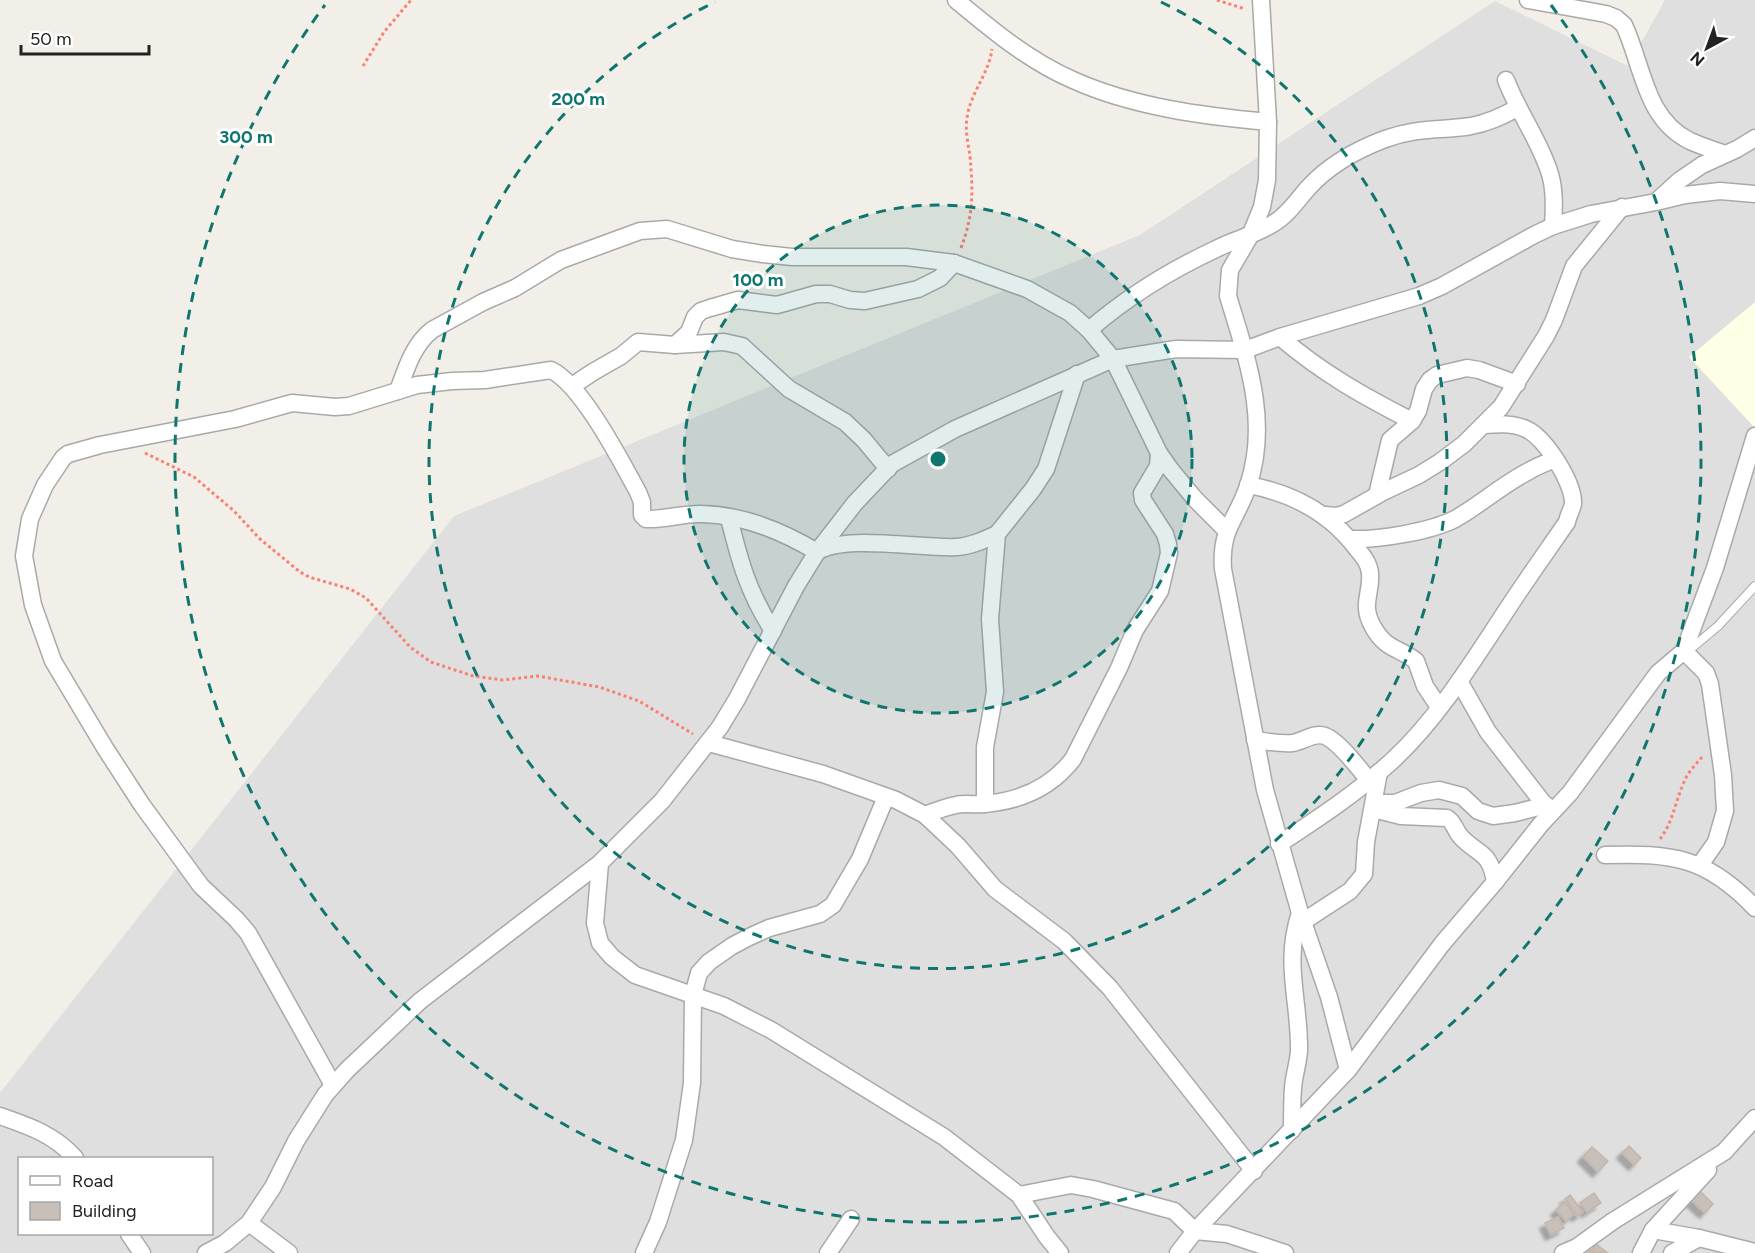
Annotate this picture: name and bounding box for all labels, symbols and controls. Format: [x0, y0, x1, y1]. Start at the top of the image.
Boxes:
scale bar [21, 18, 148, 56]
north arrow [1677, 18, 1737, 78]
text: 50 m [30, 28, 72, 50]
text: N [1687, 48, 1708, 70]
text: 200 m [551, 88, 605, 110]
text: 300 m [219, 126, 273, 148]
text: 100 m [733, 269, 783, 291]
centre of rings [928, 449, 948, 469]
legend [18, 1157, 213, 1235]
text: Road [72, 1170, 113, 1192]
text: Building [72, 1200, 137, 1222]

